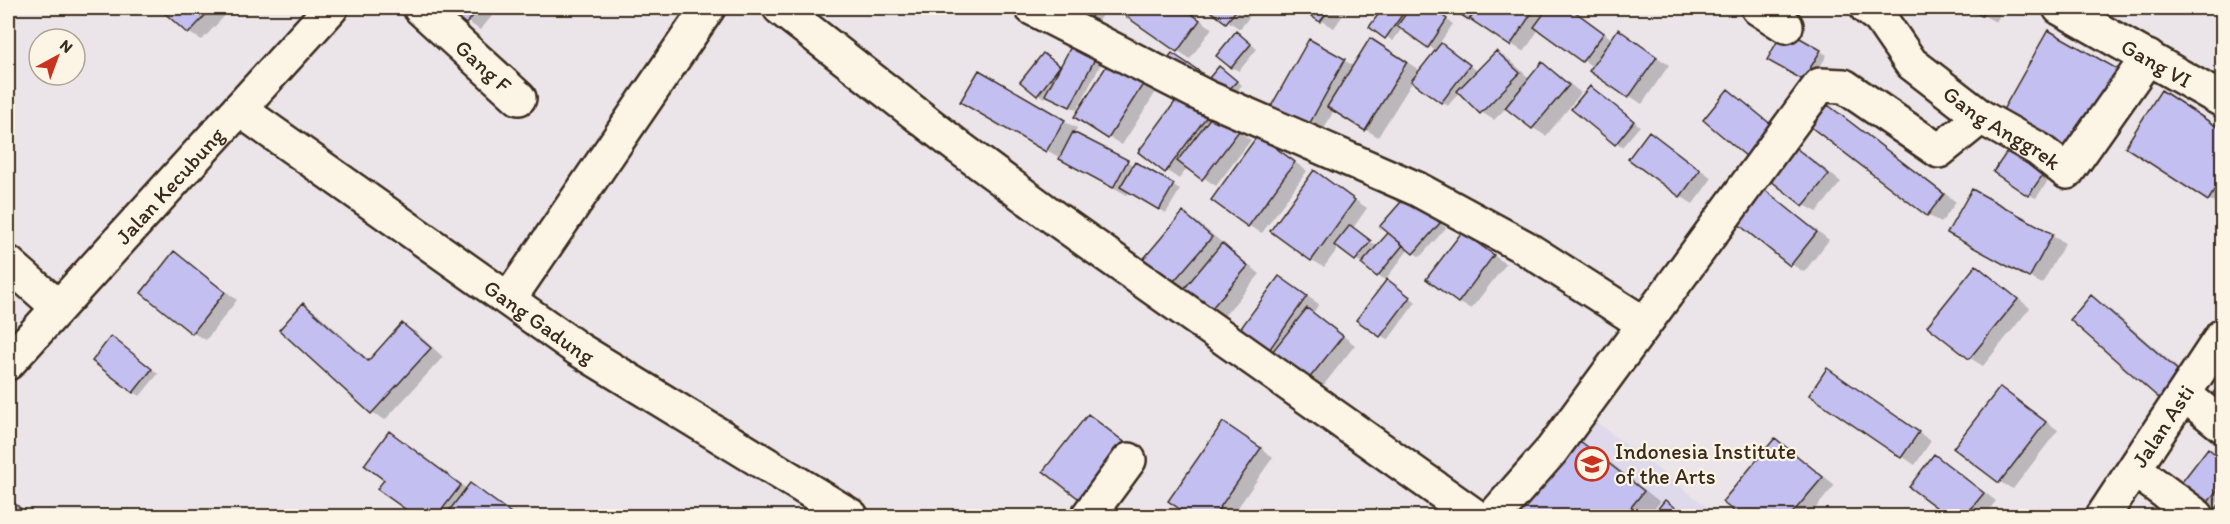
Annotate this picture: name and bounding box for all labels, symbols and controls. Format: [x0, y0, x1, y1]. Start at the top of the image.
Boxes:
north arrow [27, 27, 87, 87]
street label: Gang VI [2116, 33, 2196, 94]
street label: Gang F [450, 34, 517, 99]
text: N [56, 35, 77, 57]
street label: Gang Anggrek [1938, 80, 2067, 176]
street label: Jalan Kecubung [110, 121, 230, 250]
street label: Gang Gadung [479, 274, 600, 370]
street label: Jalan Asti [2126, 380, 2200, 473]
place label: Indonesia Institute of the Arts [1615, 438, 1796, 490]
school or university icon: Indonesia Institute of the Arts [1574, 446, 1610, 482]

